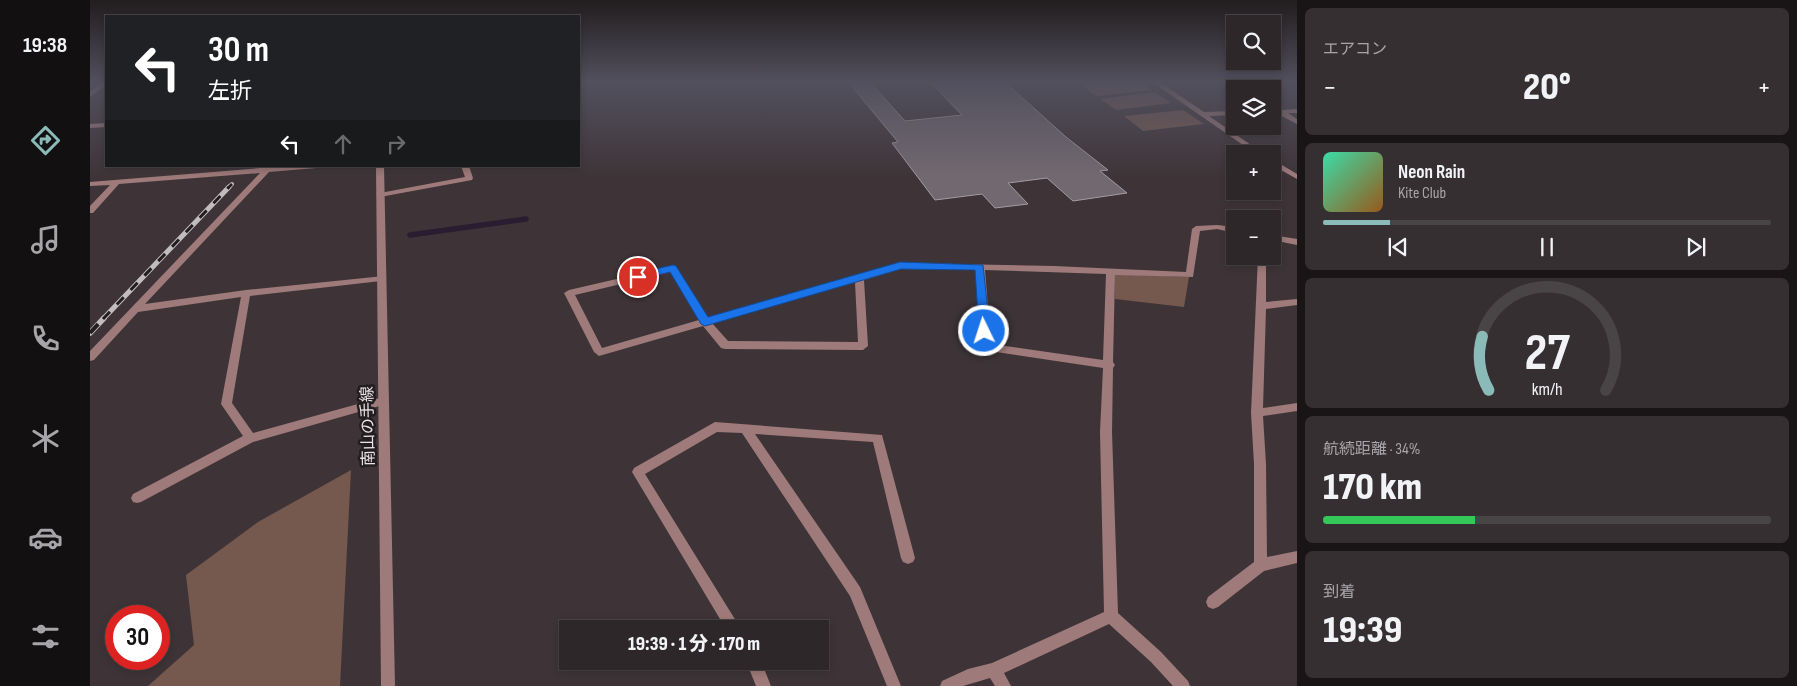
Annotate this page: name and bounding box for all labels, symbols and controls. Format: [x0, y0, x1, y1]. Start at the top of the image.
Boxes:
map controls [1226, 15, 1281, 265]
button: search [1226, 15, 1281, 70]
text: 30 m [208, 29, 269, 72]
text: 19:38 [23, 32, 67, 59]
icon: left [125, 35, 190, 100]
text: エアコン [1323, 40, 1387, 59]
text: 20° [1523, 65, 1571, 110]
text: − [1323, 71, 1337, 104]
text: + [1757, 71, 1771, 104]
text: 左折 [208, 78, 252, 105]
button: layers [1226, 80, 1281, 135]
icon: directions [28, 123, 63, 158]
icon: left [276, 130, 304, 158]
icon: ahead [329, 130, 357, 158]
icon: right [382, 130, 410, 158]
button: + [1226, 145, 1281, 200]
text: Neon Rain [1398, 161, 1465, 184]
text: Kite Club [1398, 184, 1446, 203]
button: − [1226, 210, 1281, 265]
icon: music [28, 222, 63, 257]
icon: previous [1384, 233, 1412, 261]
icon: pause [1533, 233, 1561, 261]
icon: next [1682, 233, 1710, 261]
pin [617, 256, 659, 298]
icon: arrive [624, 263, 652, 291]
position arrow [957, 304, 1009, 356]
icon: phone [28, 321, 63, 356]
text: 27 [1524, 322, 1570, 385]
text: km/h [1532, 379, 1562, 400]
street label: 南山の手線 [358, 386, 379, 466]
icon: climate [28, 421, 63, 456]
text: 航続距離 · 34% [1323, 440, 1420, 459]
text: 170 km [1323, 465, 1422, 510]
icon: car [28, 520, 63, 555]
text: 到着 [1323, 583, 1355, 602]
speed limit sign: 30 [105, 605, 170, 670]
text: 19:39 [1323, 608, 1402, 653]
icon: filters [28, 619, 63, 654]
text: 19:39 · 1 分 · 170 m [628, 633, 760, 656]

